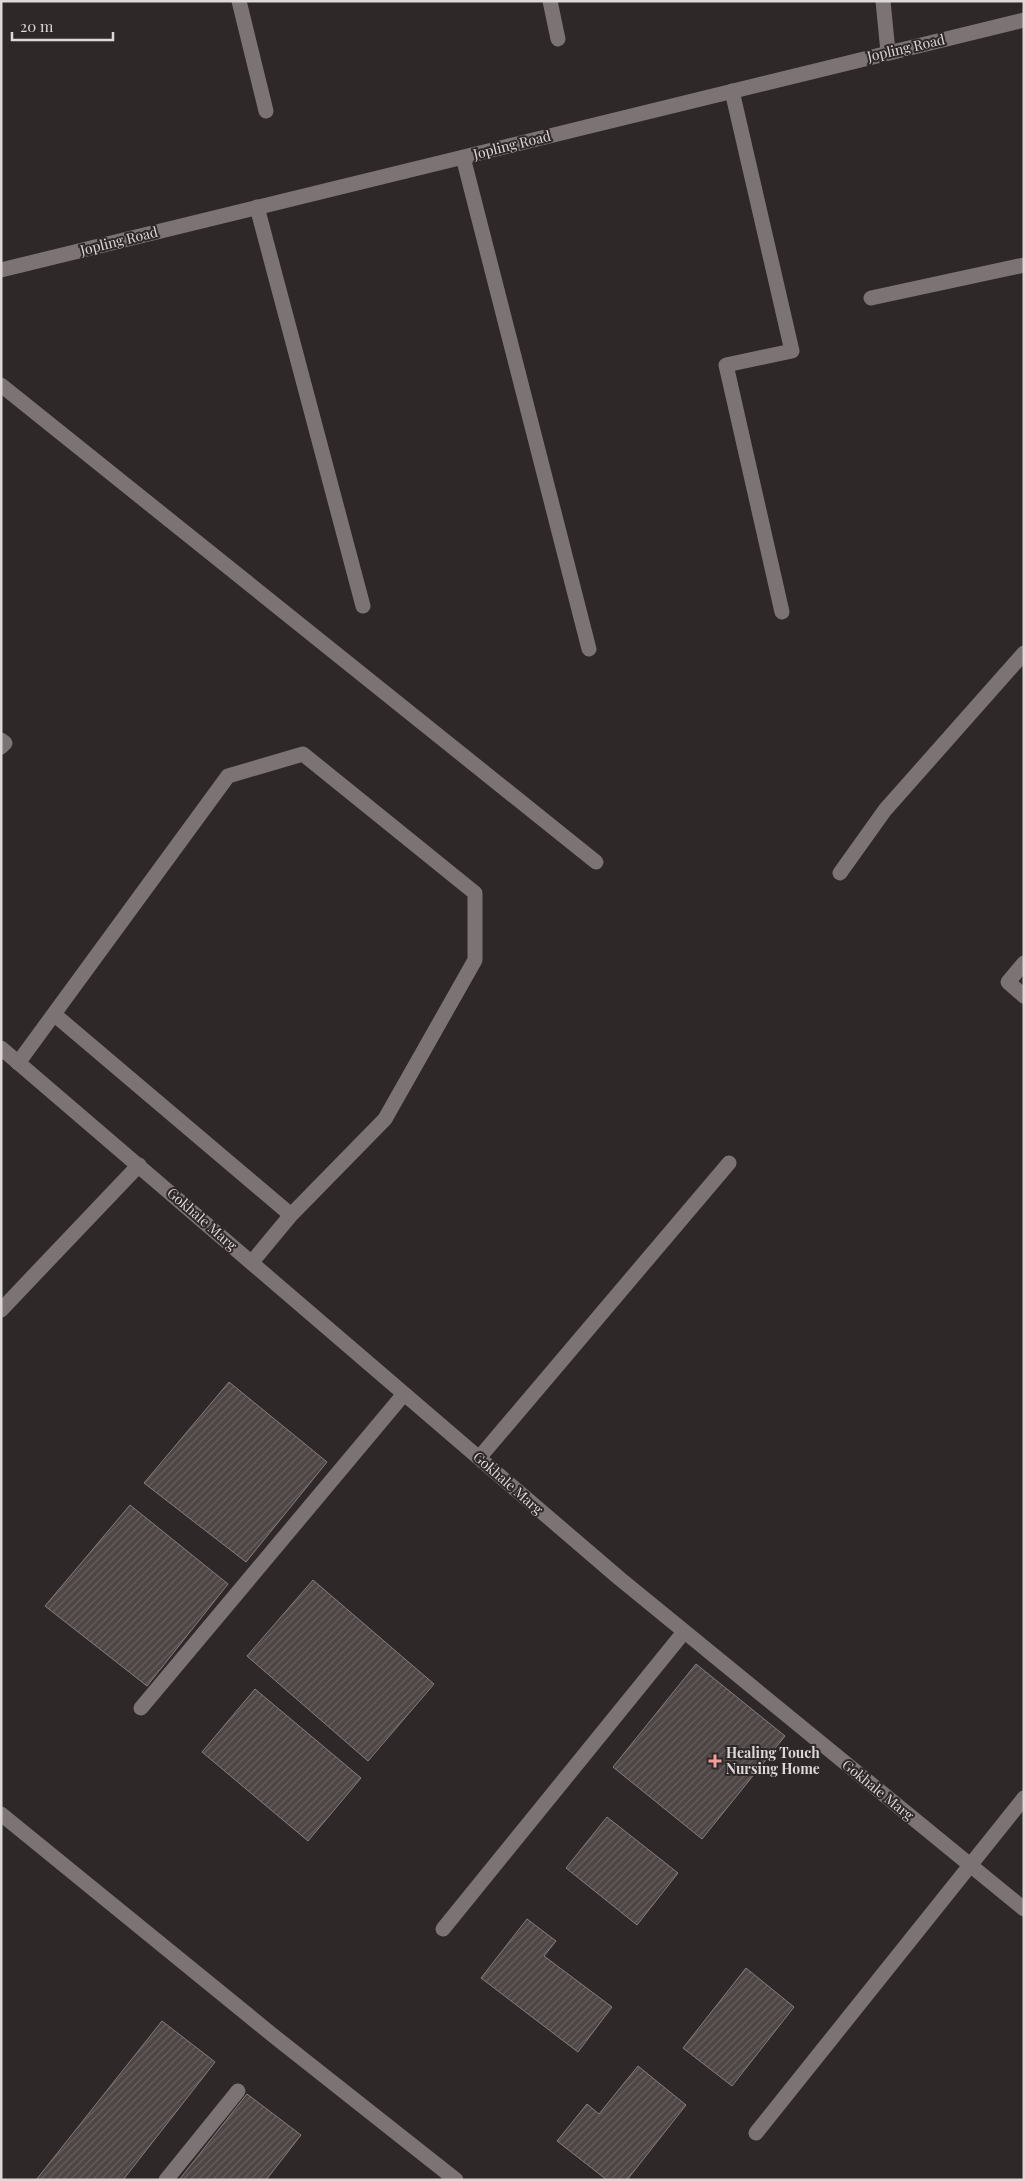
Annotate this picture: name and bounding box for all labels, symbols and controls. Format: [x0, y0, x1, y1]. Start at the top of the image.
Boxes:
scale bar [12, 10, 114, 42]
text: 20 m [20, 16, 54, 36]
street label: Jopling Road [864, 29, 947, 66]
street label: Jopling Road [470, 126, 553, 164]
street label: Jopling Road [77, 222, 160, 260]
street label: Gokhale Marg [163, 1183, 242, 1255]
street label: Gokhale Marg [469, 1447, 548, 1519]
place label: Healing Touch Nursing Home [726, 1743, 820, 1778]
marker: Healing Touch Nursing Home [708, 1754, 722, 1768]
street label: Gokhale Marg [839, 1755, 919, 1825]

